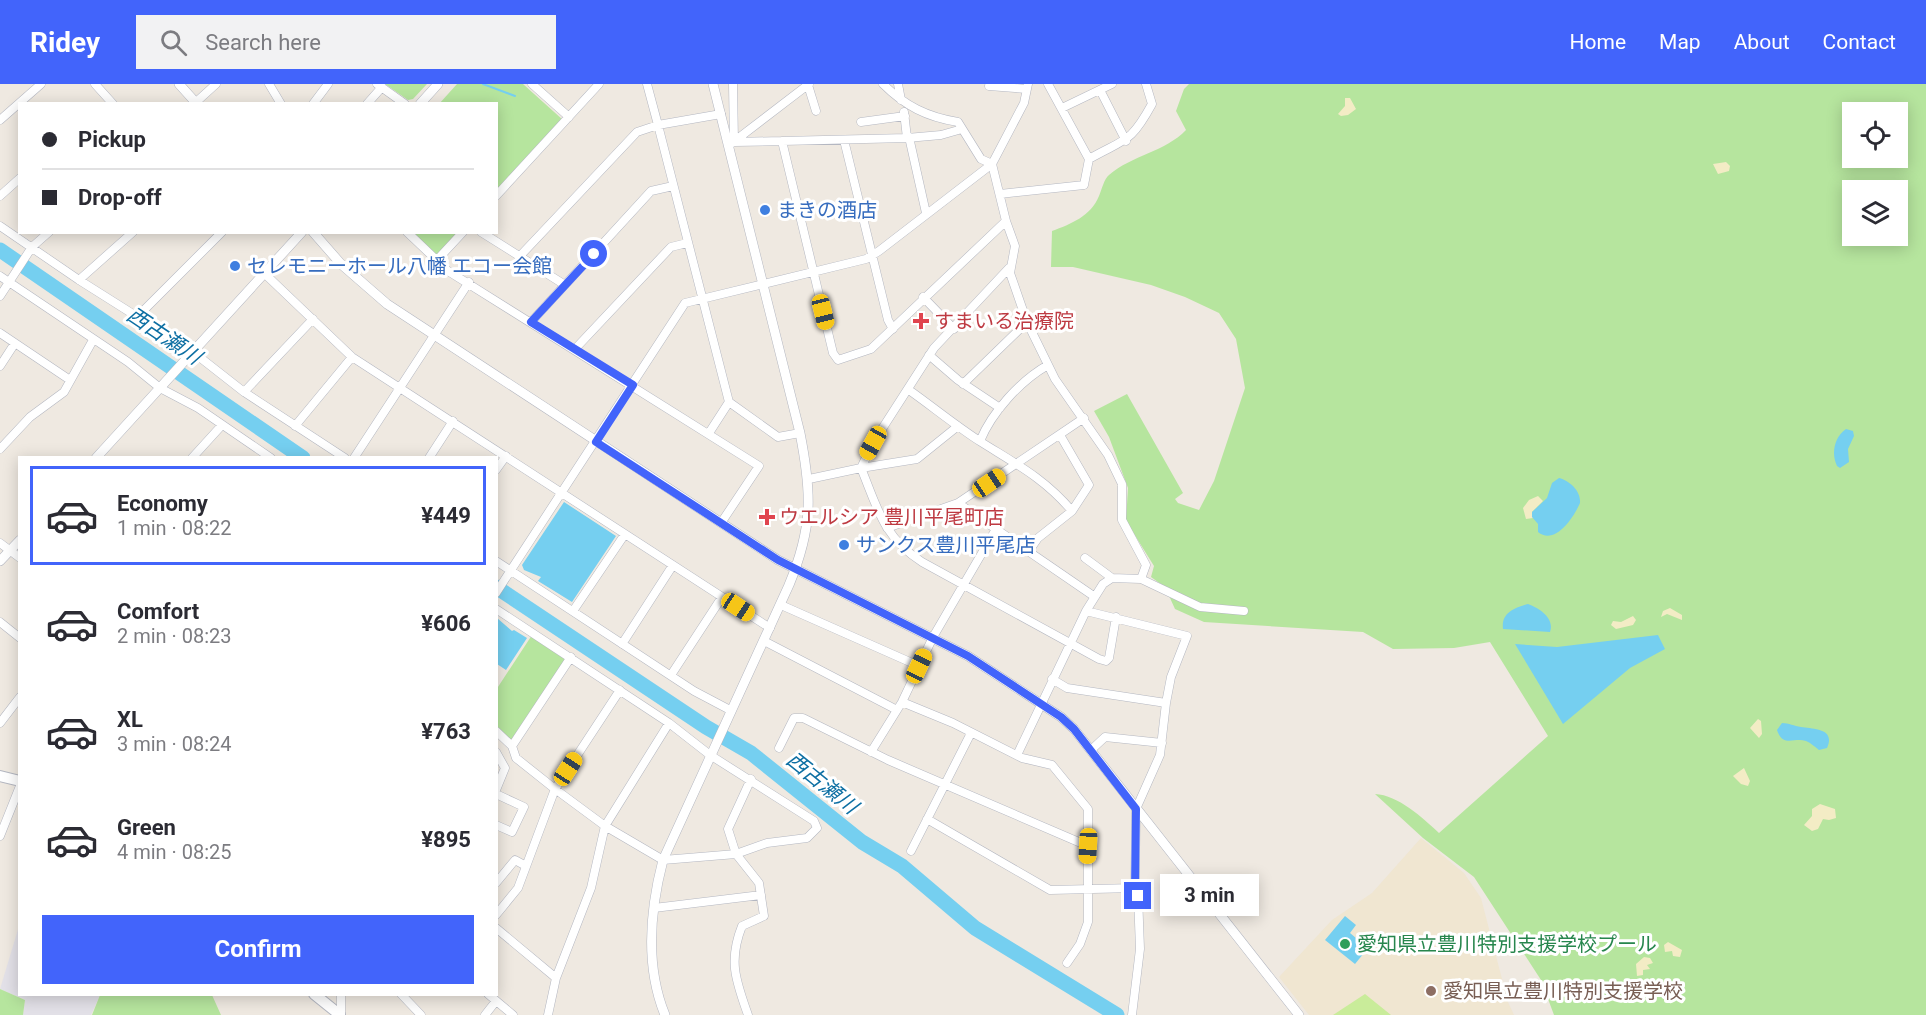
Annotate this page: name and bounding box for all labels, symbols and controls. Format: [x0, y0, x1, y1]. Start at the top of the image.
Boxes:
search box [136, 15, 556, 69]
text: Ridey [30, 26, 100, 59]
icon: search [157, 26, 190, 59]
text: Search here [205, 30, 321, 55]
text: Home [1570, 30, 1626, 54]
text: Map [1659, 30, 1701, 54]
text: About [1734, 30, 1790, 54]
text: Contact [1823, 30, 1896, 54]
map controls [1842, 102, 1908, 246]
button: locate [1842, 102, 1908, 168]
text: Pickup [78, 127, 146, 152]
button: layers [1842, 180, 1908, 246]
text: Drop-off [78, 185, 162, 210]
place label: まきの酒店 [777, 198, 877, 222]
marker: まきの酒店 [758, 203, 772, 217]
route start [580, 240, 607, 267]
place label: セレモニーホール八幡 エコー会館 [247, 254, 552, 278]
marker: セレモニーホール八幡 エコー会館 [228, 259, 242, 273]
car [810, 292, 836, 332]
water label: 西古瀬川 [122, 303, 207, 371]
place label: すまいる治療院 [934, 309, 1074, 333]
marker: すまいる治療院 [912, 312, 930, 330]
car [856, 423, 890, 463]
car [969, 465, 1009, 501]
icon: car [45, 489, 99, 543]
text: Economy [117, 491, 208, 516]
text: ¥449 [421, 503, 471, 528]
place label: ウエルシア 豊川平尾町店 [779, 505, 1004, 529]
marker: ウエルシア 豊川平尾町店 [760, 510, 774, 524]
text: 1 min · 08:22 [117, 516, 232, 540]
place label: サンクス豊川平尾店 [856, 533, 1035, 557]
marker: サンクス豊川平尾店 [837, 538, 851, 552]
car [718, 590, 758, 624]
icon: car [45, 597, 99, 651]
text: Comfort [117, 599, 199, 624]
text: ¥606 [421, 611, 471, 636]
text: 2 min · 08:23 [117, 624, 232, 648]
car [903, 646, 935, 686]
icon: car [45, 705, 99, 759]
text: XL [117, 707, 143, 732]
text: ¥763 [421, 719, 471, 744]
text: 3 min · 08:24 [117, 732, 232, 756]
water label: 西古瀬川 [782, 747, 864, 820]
car [551, 749, 585, 789]
icon: car [45, 813, 99, 867]
text: Green [117, 815, 176, 840]
text: ¥895 [421, 827, 471, 852]
car [1078, 828, 1098, 864]
text: 4 min · 08:25 [117, 840, 232, 864]
callout: 3 min [1159, 875, 1258, 917]
route end [1124, 882, 1151, 909]
text: 3 min [1184, 883, 1235, 907]
button: Confirm [42, 915, 474, 984]
place label: 愛知県立豊川特別支援学校プール [1357, 932, 1657, 956]
marker: 愛知県立豊川特別支援学校プール [1338, 937, 1352, 951]
place label: 愛知県立豊川特別支援学校 [1443, 979, 1683, 1003]
marker: 愛知県立豊川特別支援学校 [1424, 984, 1438, 998]

